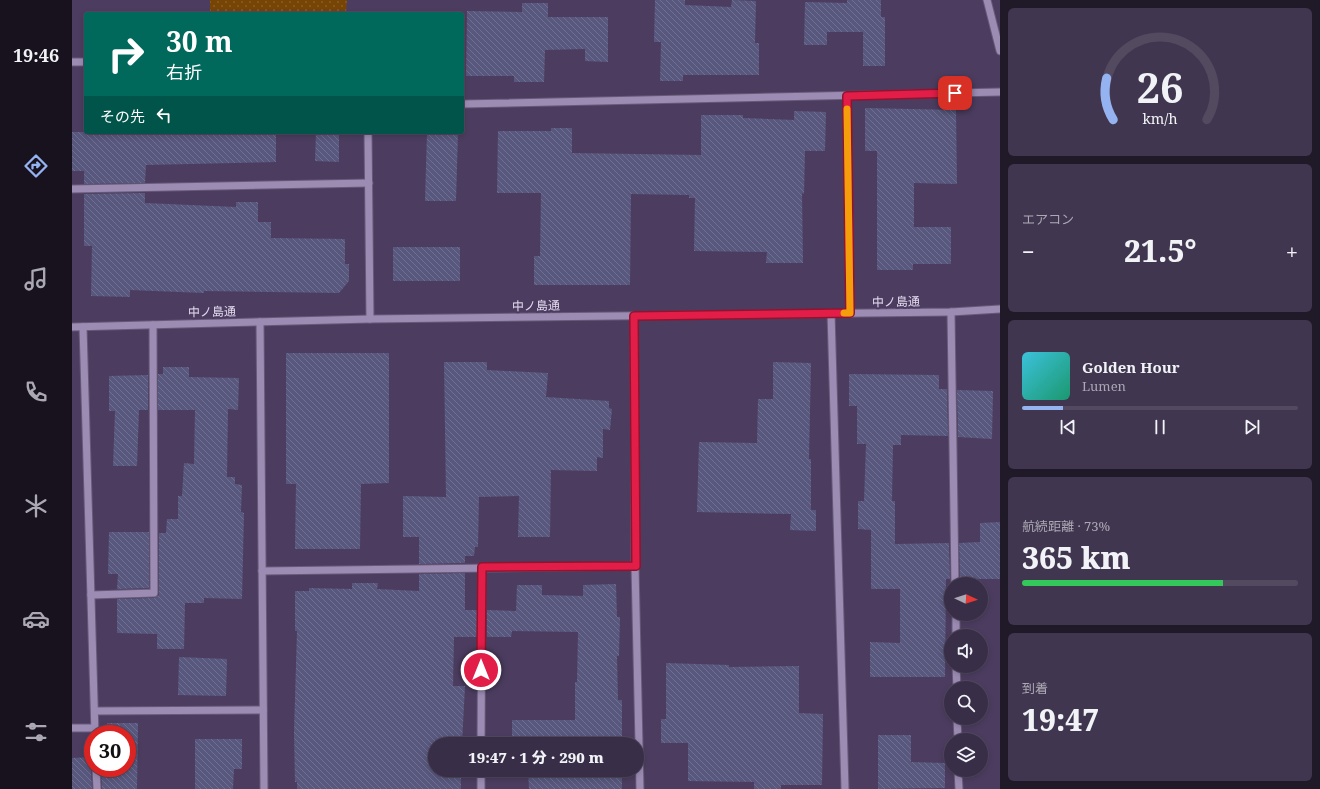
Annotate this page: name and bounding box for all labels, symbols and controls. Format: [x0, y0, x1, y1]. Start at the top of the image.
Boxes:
text: 30 m [166, 22, 233, 60]
icon: right [100, 28, 152, 80]
text: 19:46 [13, 43, 59, 67]
text: 26 [1136, 59, 1184, 115]
text: 右折 [166, 60, 202, 84]
pin [938, 76, 972, 110]
icon: arrive [944, 82, 966, 104]
icon: left [153, 104, 175, 126]
text: その先 [100, 106, 145, 126]
text: km/h [1142, 109, 1178, 128]
icon: directions [22, 152, 50, 180]
text: エアコン [1022, 210, 1074, 228]
text: 21.5° [1124, 230, 1196, 271]
text: − [1022, 236, 1035, 266]
text: + [1286, 236, 1298, 266]
icon: music [22, 265, 50, 293]
street label: 中ノ島通 [872, 293, 920, 310]
street label: 中ノ島通 [512, 297, 560, 314]
street label: 中ノ島通 [188, 303, 236, 320]
text: Golden Hour [1082, 357, 1180, 377]
text: Lumen [1082, 377, 1126, 395]
icon: phone [22, 378, 50, 406]
icon: previous [1057, 416, 1079, 438]
icon: pause [1149, 416, 1171, 438]
icon: next [1241, 416, 1263, 438]
icon: climate [22, 492, 50, 520]
text: 航続距離 · 73% [1022, 517, 1110, 535]
text: 365 km [1022, 537, 1131, 578]
north arrow [944, 577, 988, 621]
map controls [944, 577, 988, 777]
icon: car [22, 605, 50, 633]
button: sound [944, 629, 988, 673]
position arrow [460, 649, 502, 691]
text: 到着 [1022, 679, 1048, 697]
button: search [944, 681, 988, 725]
text: 19:47 [1022, 699, 1099, 740]
icon: filters [22, 718, 50, 746]
speed limit sign: 30 [84, 725, 136, 777]
button: layers [944, 733, 988, 777]
text: 19:47 · 1 分 · 290 m [468, 747, 604, 767]

